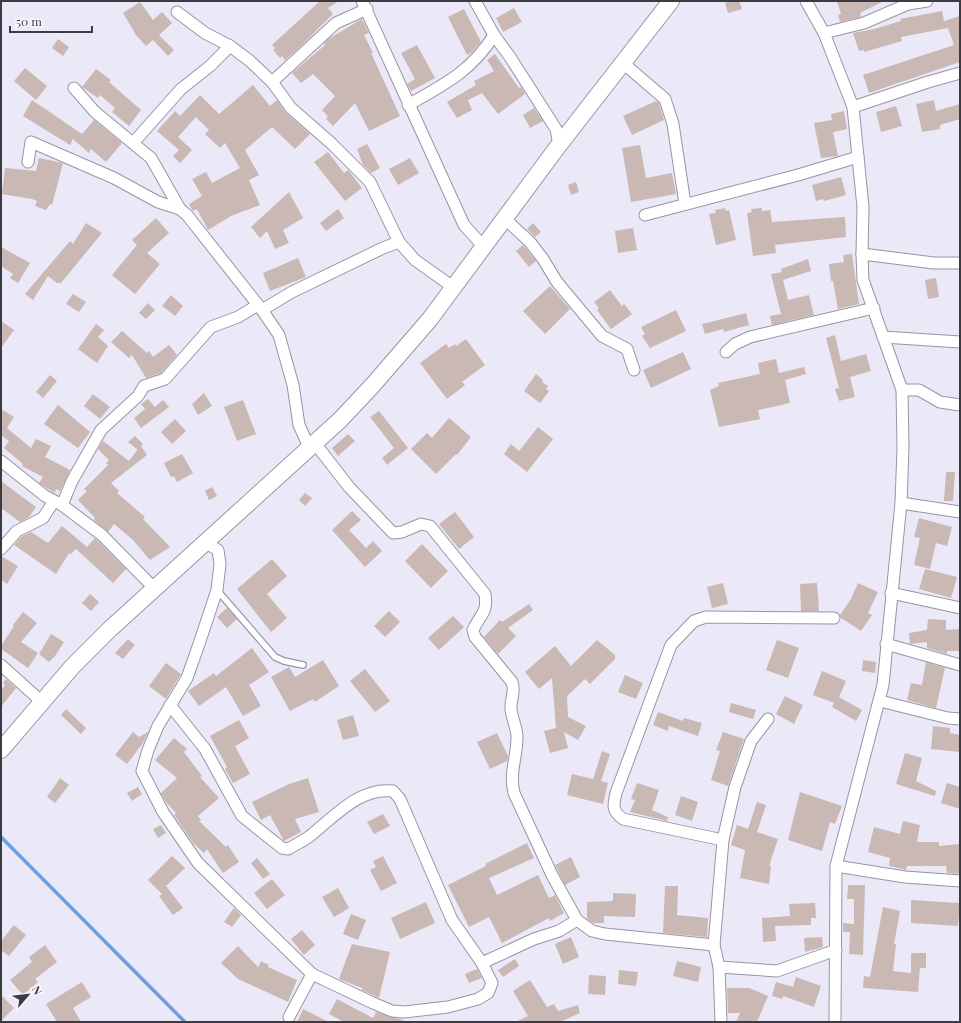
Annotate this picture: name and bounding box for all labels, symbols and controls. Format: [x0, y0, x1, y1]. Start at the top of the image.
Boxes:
scale bar [10, 8, 92, 34]
text: 50 m [16, 13, 42, 29]
north arrow [8, 975, 48, 1015]
text: N [29, 983, 46, 997]

